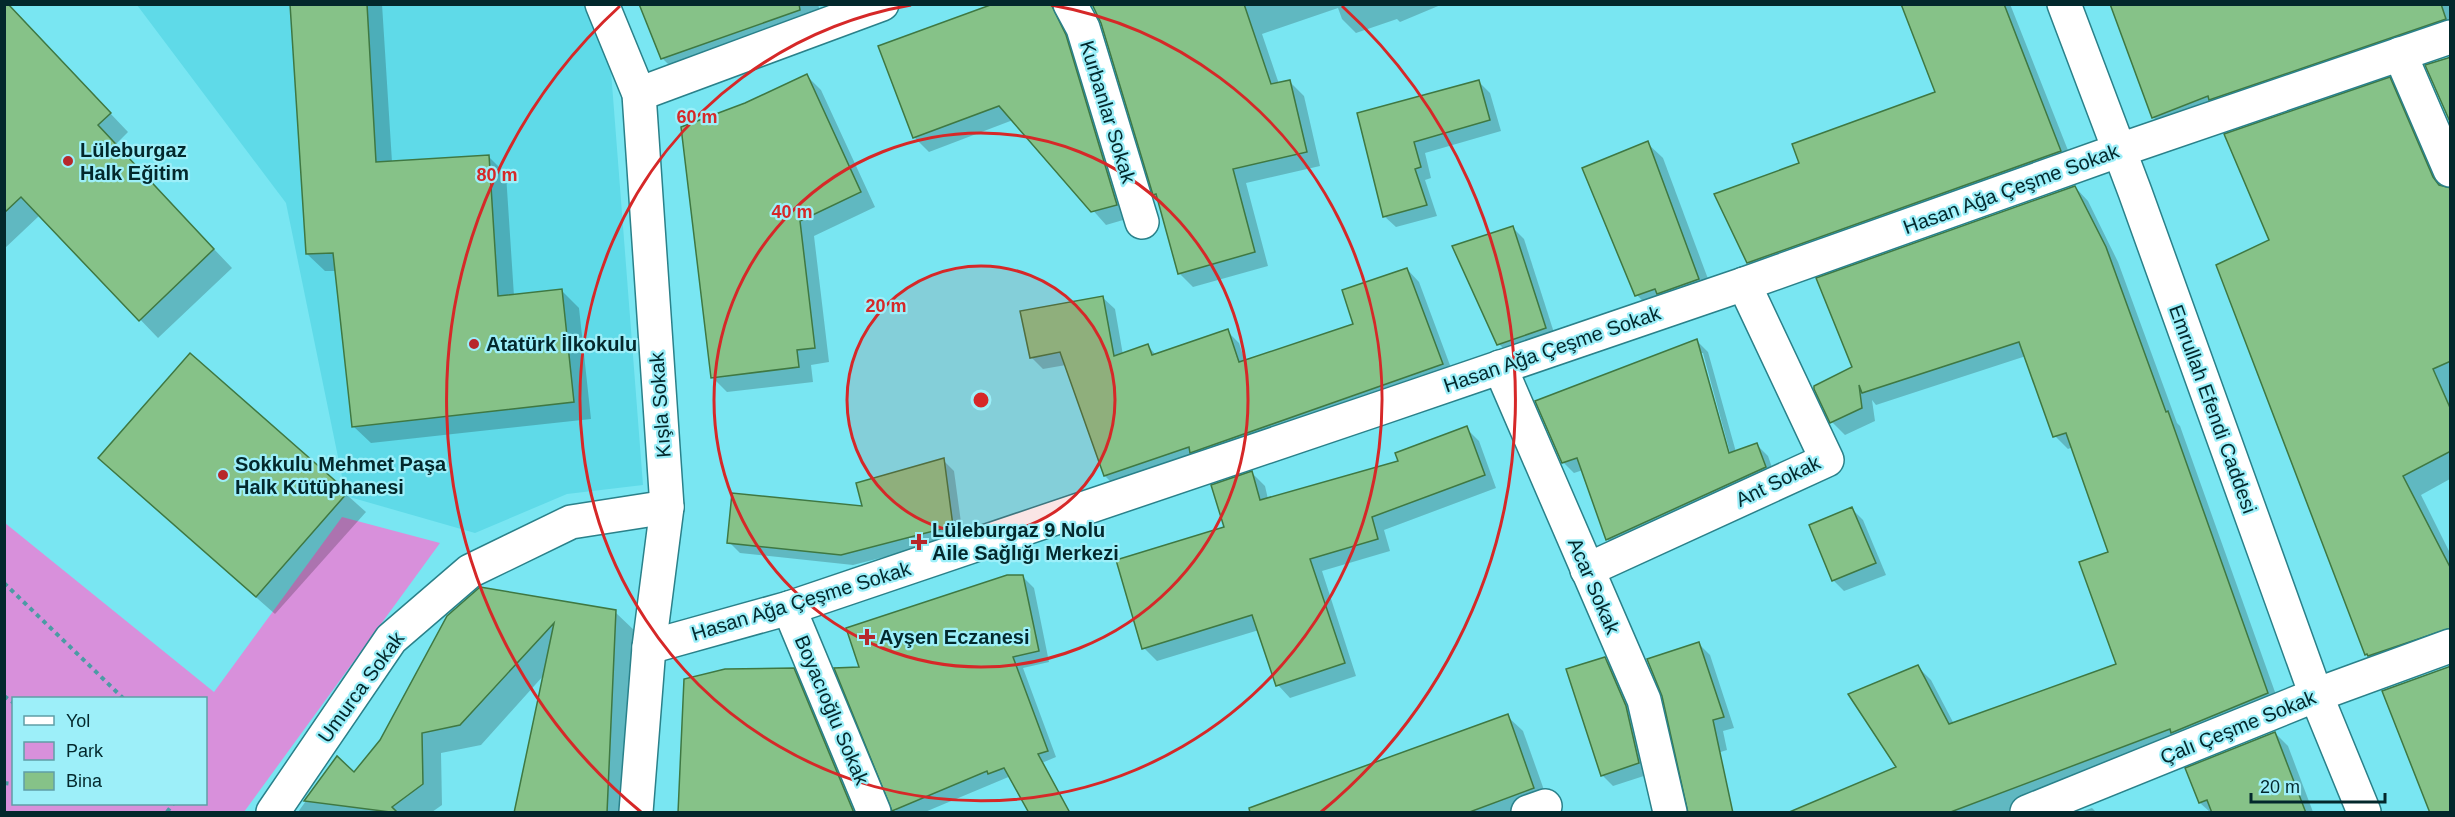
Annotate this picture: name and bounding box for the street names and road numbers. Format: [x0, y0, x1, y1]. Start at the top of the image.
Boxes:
street label: Kurbanlar Sokak [1076, 38, 1140, 187]
street label: Hasan Ağa Çeşme Sokak [1900, 139, 2123, 238]
street label: Hasan Ağa Çeşme Sokak [1441, 301, 1664, 397]
street label: Emrullah Efendi Caddesi [2165, 302, 2261, 516]
street label: Kışla Sokak [645, 351, 675, 458]
street label: Ant Sokak [1732, 451, 1825, 511]
street label: Acar Sokak [1564, 535, 1624, 638]
street label: Hasan Ağa Çeşme Sokak [689, 557, 914, 645]
street label: Umurca Sokak [314, 627, 409, 747]
street label: Boyacıoğlu Sokak [791, 632, 874, 789]
street label: Çalı Çeşme Sokak [2157, 685, 2320, 768]

